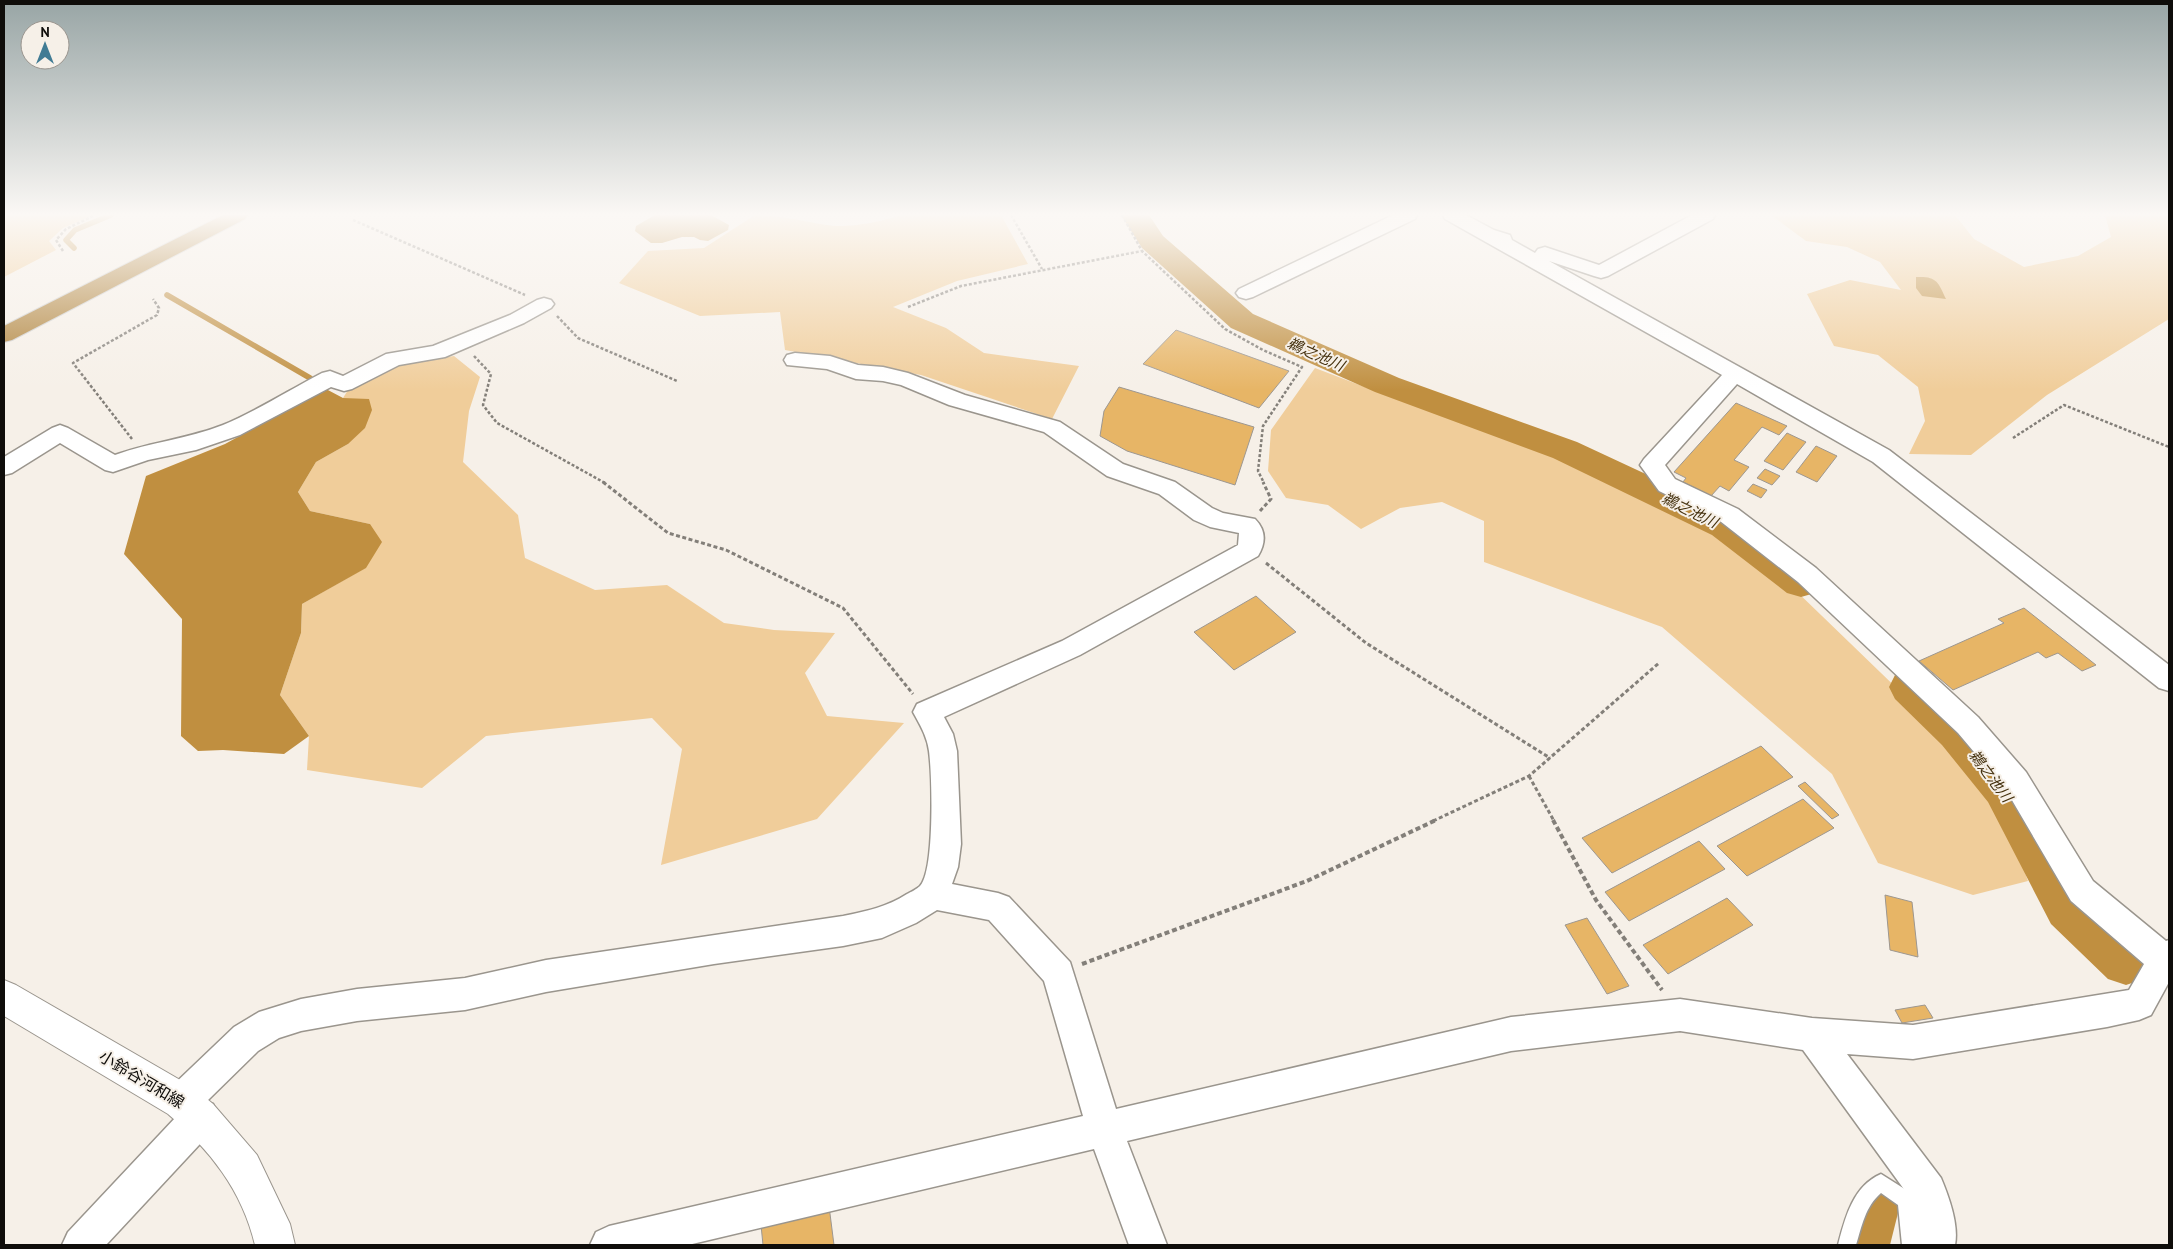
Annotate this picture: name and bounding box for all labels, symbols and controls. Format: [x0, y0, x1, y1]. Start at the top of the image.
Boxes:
north arrow [20, 20, 70, 70]
text: N [40, 23, 50, 41]
water label: 鵜之池川 [1285, 333, 1349, 376]
water label: 鵜之池川 [1659, 488, 1723, 533]
water label: 鵜之池川 [1965, 746, 2018, 807]
street label: 小鈴谷河和線 [96, 1046, 188, 1112]

